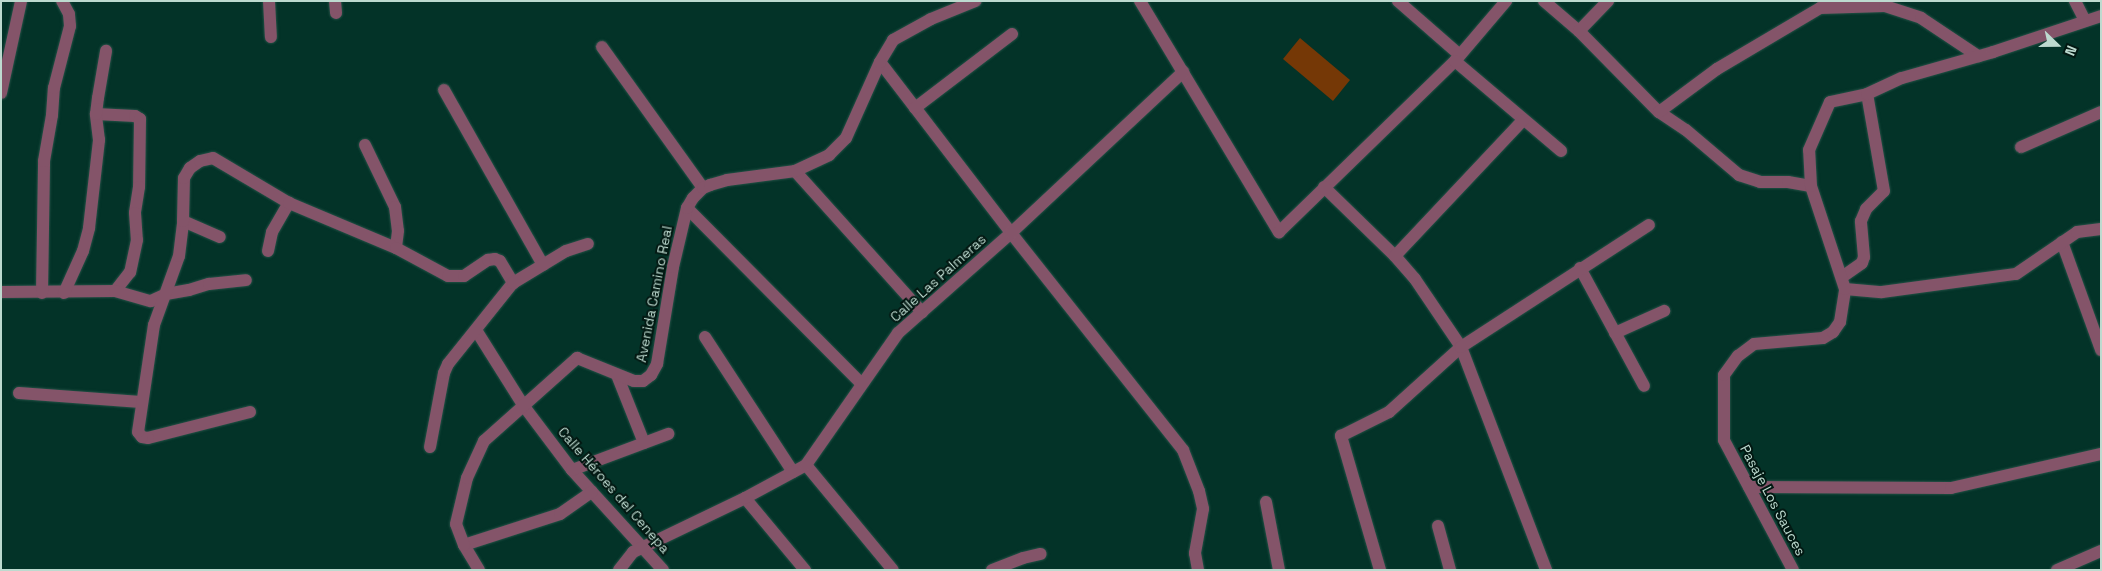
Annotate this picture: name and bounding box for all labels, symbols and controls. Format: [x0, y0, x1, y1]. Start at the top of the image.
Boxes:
north arrow [2032, 20, 2082, 70]
text: N [2061, 43, 2081, 58]
street label: Avenida Camino Real [633, 224, 675, 364]
street label: Calle Las Palmeras [887, 231, 989, 325]
street label: Calle Héroes del Cenepa [555, 423, 673, 557]
street label: Pasaje Los Sauces [1737, 442, 1809, 558]

